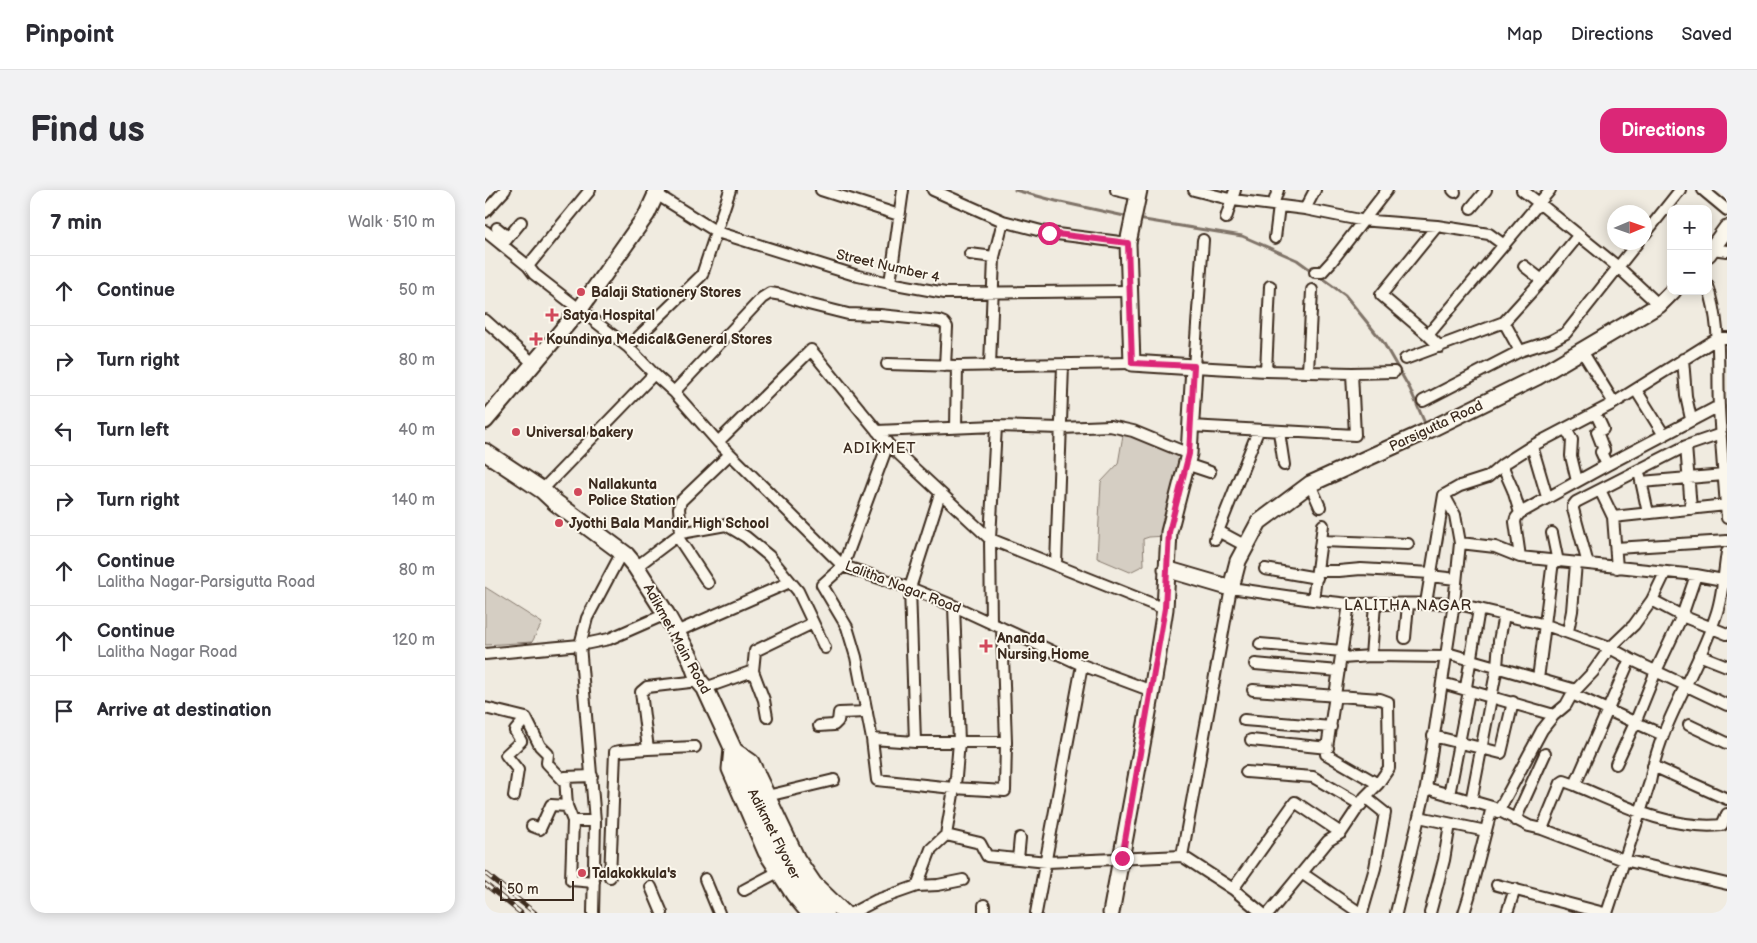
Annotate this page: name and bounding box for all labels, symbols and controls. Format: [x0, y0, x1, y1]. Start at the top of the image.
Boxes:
text: Pinpoint [25, 20, 114, 49]
text: Map [1507, 24, 1543, 45]
text: Directions [1571, 24, 1653, 45]
text: Saved [1681, 24, 1732, 45]
button: Directions [1600, 108, 1727, 153]
text: Find us [30, 109, 145, 152]
north arrow [1607, 205, 1652, 250]
map controls [1667, 205, 1712, 295]
button: + [1667, 205, 1712, 250]
text: 7 min [50, 210, 102, 235]
text: Walk · 510 m [348, 213, 435, 232]
route start [1038, 222, 1061, 245]
street label: Street Number 4 [835, 246, 942, 286]
button: − [1667, 250, 1712, 295]
icon: ahead [50, 277, 78, 305]
text: Continue [97, 279, 175, 302]
text: 50 m [399, 281, 435, 300]
place label: Balaji Stationery Stores [591, 284, 741, 301]
marker: Balaji Stationery Stores [575, 286, 587, 298]
place label: Satya Hospital [563, 307, 655, 324]
marker: Satya Hospital [545, 308, 559, 322]
place label: Koundinya Medical&General Stores [546, 331, 772, 348]
marker: Koundinya Medical&General Stores [530, 333, 542, 345]
icon: right [50, 347, 78, 375]
text: Turn right [97, 349, 180, 372]
text: 80 m [399, 351, 435, 370]
street label: Parsigutta Road [1387, 397, 1485, 455]
icon: left [50, 417, 78, 445]
text: Turn left [97, 419, 169, 442]
text: 40 m [398, 421, 435, 440]
place label: Universal bakery [526, 424, 634, 441]
marker: Universal bakery [510, 426, 522, 438]
district label: ADIKMET [843, 439, 917, 458]
place label: Nallakunta Police Station [588, 476, 676, 509]
marker: Nallakunta Police Station [572, 486, 584, 498]
icon: right [50, 487, 78, 515]
text: Turn right [97, 489, 180, 512]
text: 140 m [392, 491, 435, 510]
place label: Jyothi Bala Mandir High School [569, 515, 769, 532]
marker: Jyothi Bala Mandir High School [553, 517, 565, 529]
text: Continue [97, 550, 175, 573]
icon: ahead [50, 557, 78, 585]
street label: Lalitha Nagar Road [843, 557, 963, 617]
text: 80 m [399, 561, 435, 580]
text: Lalitha Nagar-Parsigutta Road [97, 573, 315, 592]
street label: Adikmet Main Road [640, 581, 714, 697]
district label: LALITHA NAGAR [1344, 596, 1472, 615]
text: Continue [97, 620, 175, 643]
icon: ahead [50, 627, 78, 655]
place label: Ananda Nursing Home [996, 630, 1089, 663]
text: 120 m [392, 631, 435, 650]
marker: Ananda Nursing Home [979, 639, 993, 653]
text: Lalitha Nagar Road [97, 643, 237, 662]
icon: arrive [50, 697, 78, 725]
text: Arrive at destination [97, 699, 272, 722]
street label: Adikmet Flyover [744, 786, 805, 883]
route end [1111, 847, 1134, 870]
place label: Talakokkula's [592, 865, 677, 882]
marker: Talakokkula's [576, 867, 588, 879]
scale bar [500, 878, 574, 901]
text: 50 m [507, 881, 539, 898]

